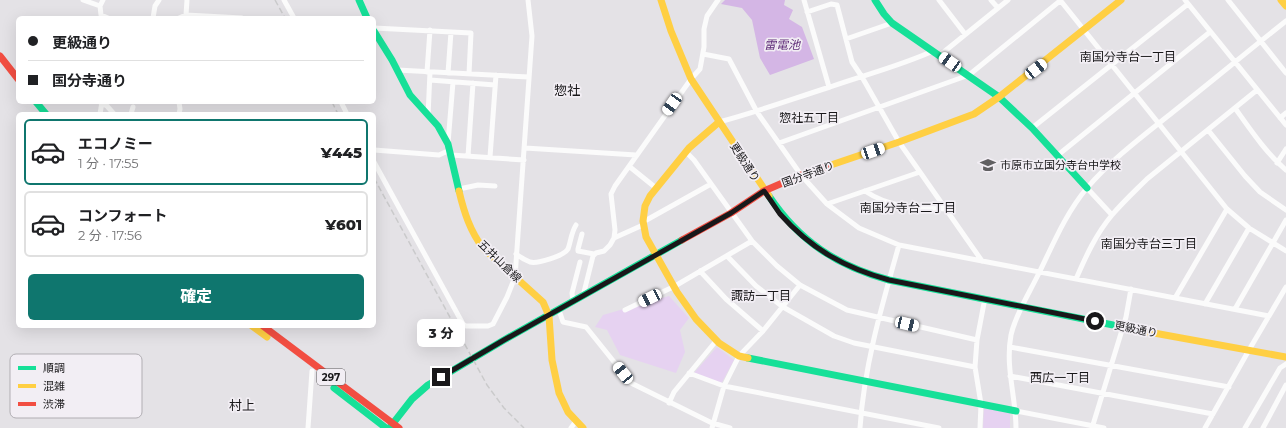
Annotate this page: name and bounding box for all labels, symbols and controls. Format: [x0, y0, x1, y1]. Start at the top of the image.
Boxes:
text: 更級通り [52, 33, 112, 52]
water label: 雷電池 [764, 37, 801, 52]
district label: 南国分寺台一丁目 [1080, 49, 1176, 64]
car [937, 50, 963, 74]
car [1023, 57, 1049, 81]
text: 国分寺通り [52, 71, 127, 90]
district label: 惣社 [554, 82, 580, 98]
car [660, 91, 684, 117]
district label: 惣社五丁目 [779, 110, 839, 125]
icon: car [30, 134, 66, 170]
text: エコノミー [78, 134, 153, 153]
street label: 更級通り [727, 140, 763, 184]
car [860, 141, 886, 161]
text: ¥445 [321, 143, 362, 162]
text: 1 分 · 17:55 [78, 155, 139, 171]
school or university icon: 市原市立国分寺台中学校 [979, 156, 997, 174]
street label: 国分寺通り [780, 158, 836, 190]
place label: 市原市立国分寺台中学校 [1000, 158, 1121, 172]
district label: 南国分寺台二丁目 [860, 200, 956, 215]
icon: car [30, 206, 66, 242]
text: コンフォート [78, 206, 168, 225]
text: ¥601 [325, 215, 362, 234]
text: 2 分 · 17:56 [78, 227, 142, 243]
district label: 南国分寺台三丁目 [1101, 236, 1197, 251]
street label: 五井山倉線 [475, 237, 525, 285]
button: 確定 [28, 274, 364, 320]
car [637, 287, 663, 309]
district label: 諏訪一丁目 [731, 288, 791, 303]
route start [1086, 312, 1104, 330]
car [894, 315, 920, 333]
street label: 更級通り [1113, 318, 1159, 340]
callout: 3 分 [417, 319, 465, 347]
text: 3 分 [429, 325, 453, 341]
legend [10, 354, 142, 418]
car [611, 360, 635, 386]
text: 順調 [43, 361, 65, 375]
route end [432, 368, 450, 386]
road number: 297 [317, 369, 345, 385]
district label: 西広一丁目 [1030, 370, 1090, 385]
text: 混雑 [43, 379, 65, 393]
text: 渋滞 [43, 397, 65, 411]
district label: 村上 [229, 397, 255, 413]

